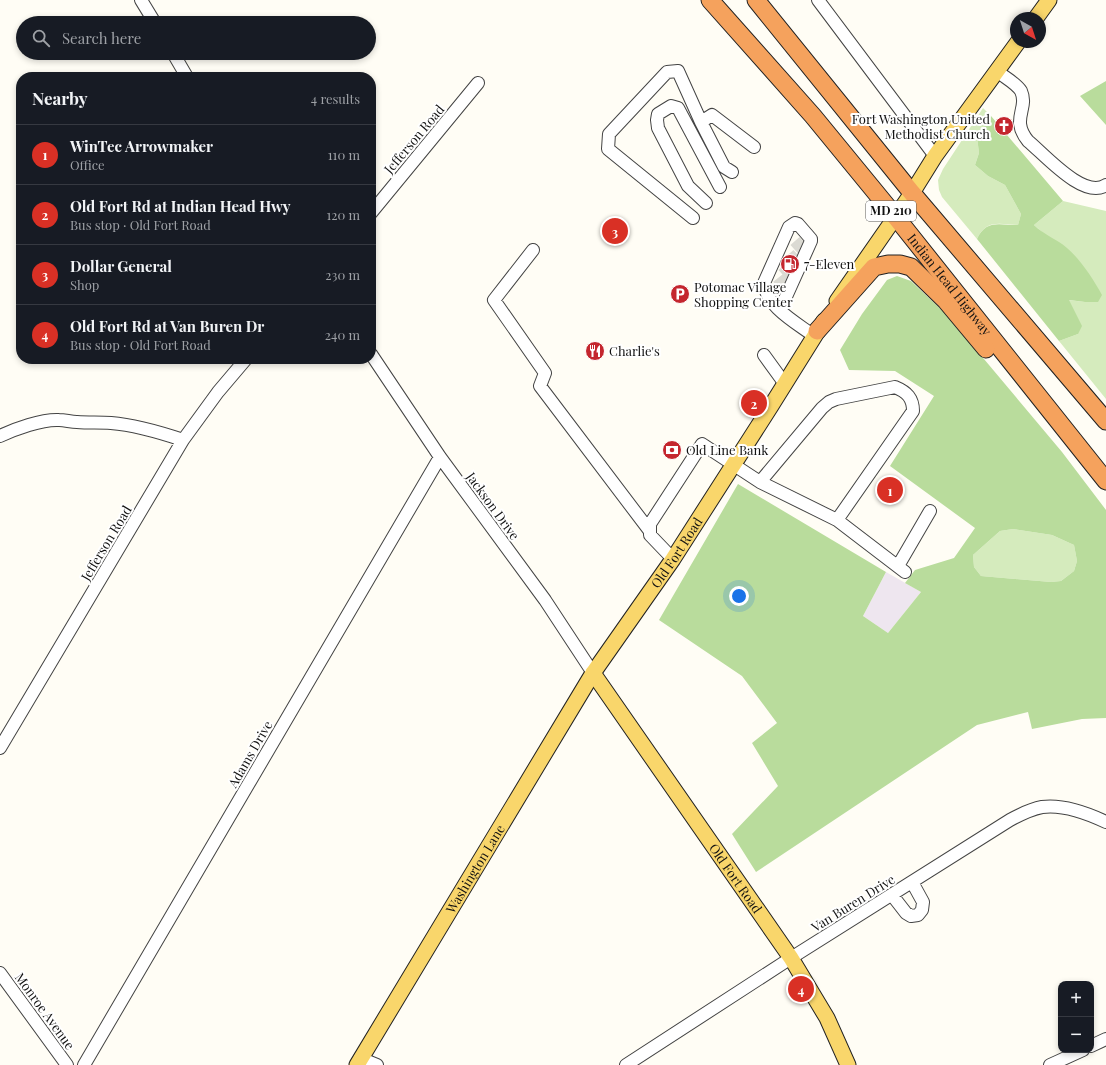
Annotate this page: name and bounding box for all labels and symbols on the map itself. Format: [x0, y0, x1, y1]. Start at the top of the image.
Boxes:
north arrow [1010, 12, 1046, 48]
street label: Jefferson Road [379, 100, 448, 177]
place label: Fort Washington United Methodist Church [852, 110, 990, 142]
church icon: Fort Washington United Methodist Church [993, 115, 1015, 137]
road number: MD 210 [866, 201, 916, 221]
pin: 3 [602, 216, 628, 246]
street label: Indian Head Highway [904, 230, 996, 339]
fuel station icon: 7-Eleven [779, 253, 801, 275]
place label: 7-Eleven [804, 255, 854, 272]
place label: Potomac Village Shopping Center [694, 278, 793, 310]
parking icon: Potomac Village Shopping Center [669, 283, 691, 305]
restaurant icon: Charlie's [584, 340, 606, 362]
place label: Charlie's [609, 342, 660, 359]
pin: 2 [741, 388, 767, 418]
bank icon: Old Line Bank [661, 439, 683, 461]
place label: Old Line Bank [686, 441, 769, 458]
street label: Jackson Drive [463, 468, 524, 543]
pin: 1 [877, 475, 903, 505]
street label: Jefferson Road [76, 502, 135, 584]
street label: Old Fort Road [646, 514, 706, 591]
your location [729, 586, 749, 606]
street label: Adams Drive [223, 717, 276, 791]
street label: Washington Lane [441, 821, 508, 917]
street label: Old Fort Road [706, 840, 766, 917]
street label: Van Buren Drive [807, 870, 898, 936]
street label: Monroe Avenue [12, 969, 79, 1053]
pin: 4 [788, 974, 814, 1004]

